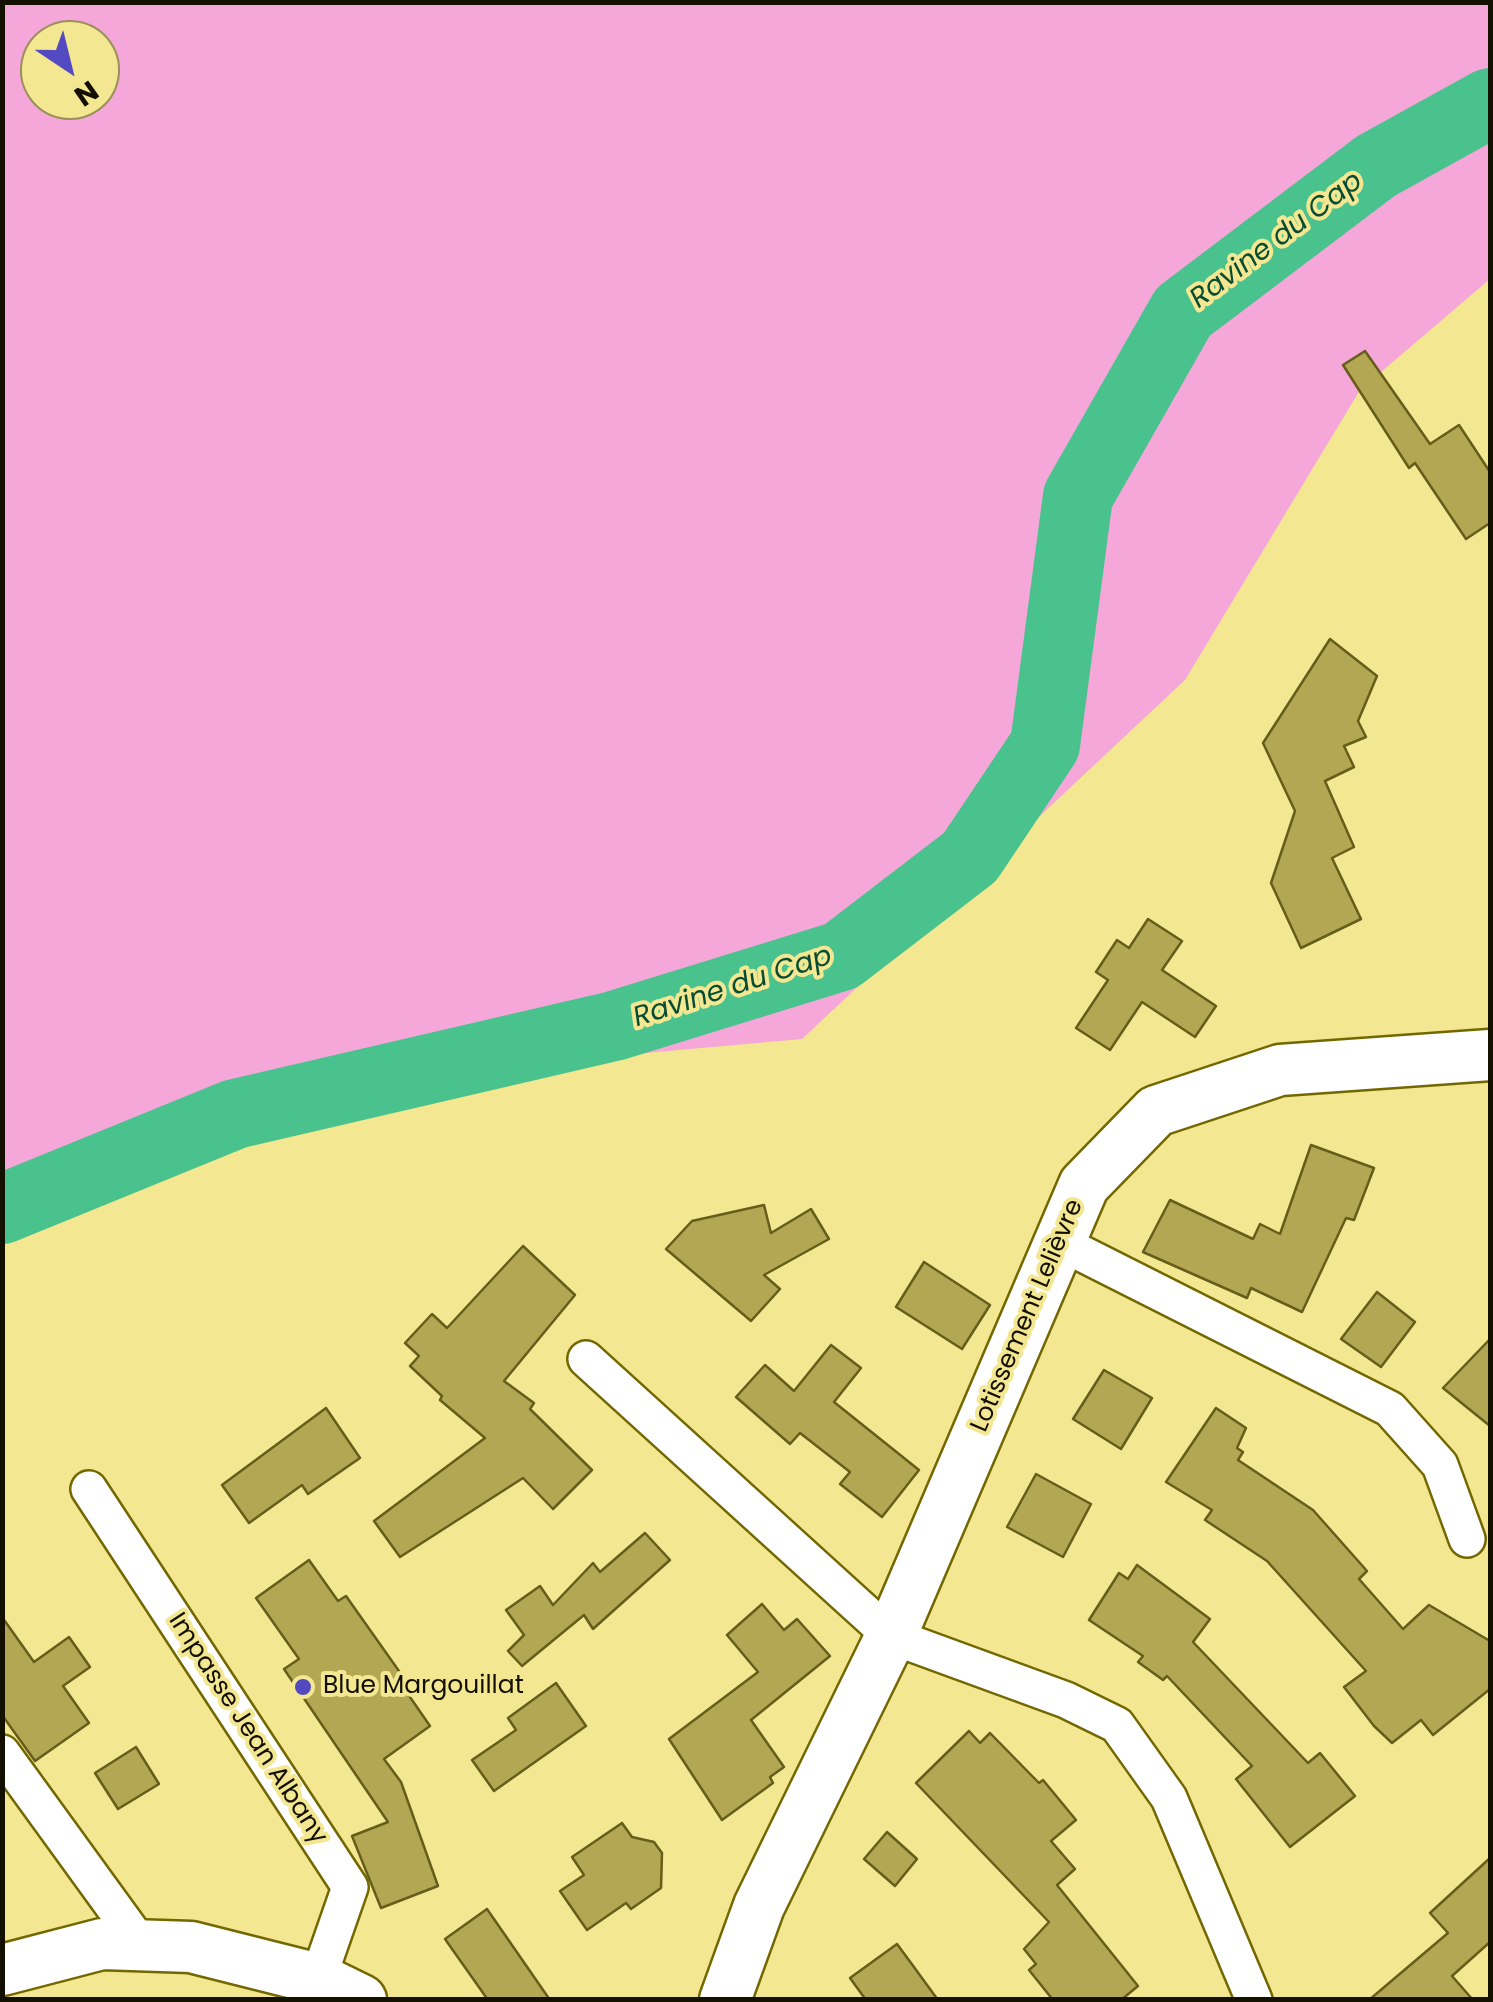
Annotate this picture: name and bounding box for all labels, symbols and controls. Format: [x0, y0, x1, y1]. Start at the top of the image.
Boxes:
north arrow [20, 20, 120, 120]
text: N [67, 71, 106, 115]
water label: Ravine du Cap [1184, 165, 1370, 317]
water label: Ravine du Cap [629, 940, 837, 1036]
street label: Lotissement Lelièvre [965, 1195, 1091, 1437]
street label: Impasse Jean Albany [161, 1608, 333, 1850]
place label: Blue Margouillat [323, 1672, 524, 1702]
marker: Blue Margouillat [292, 1676, 314, 1698]

